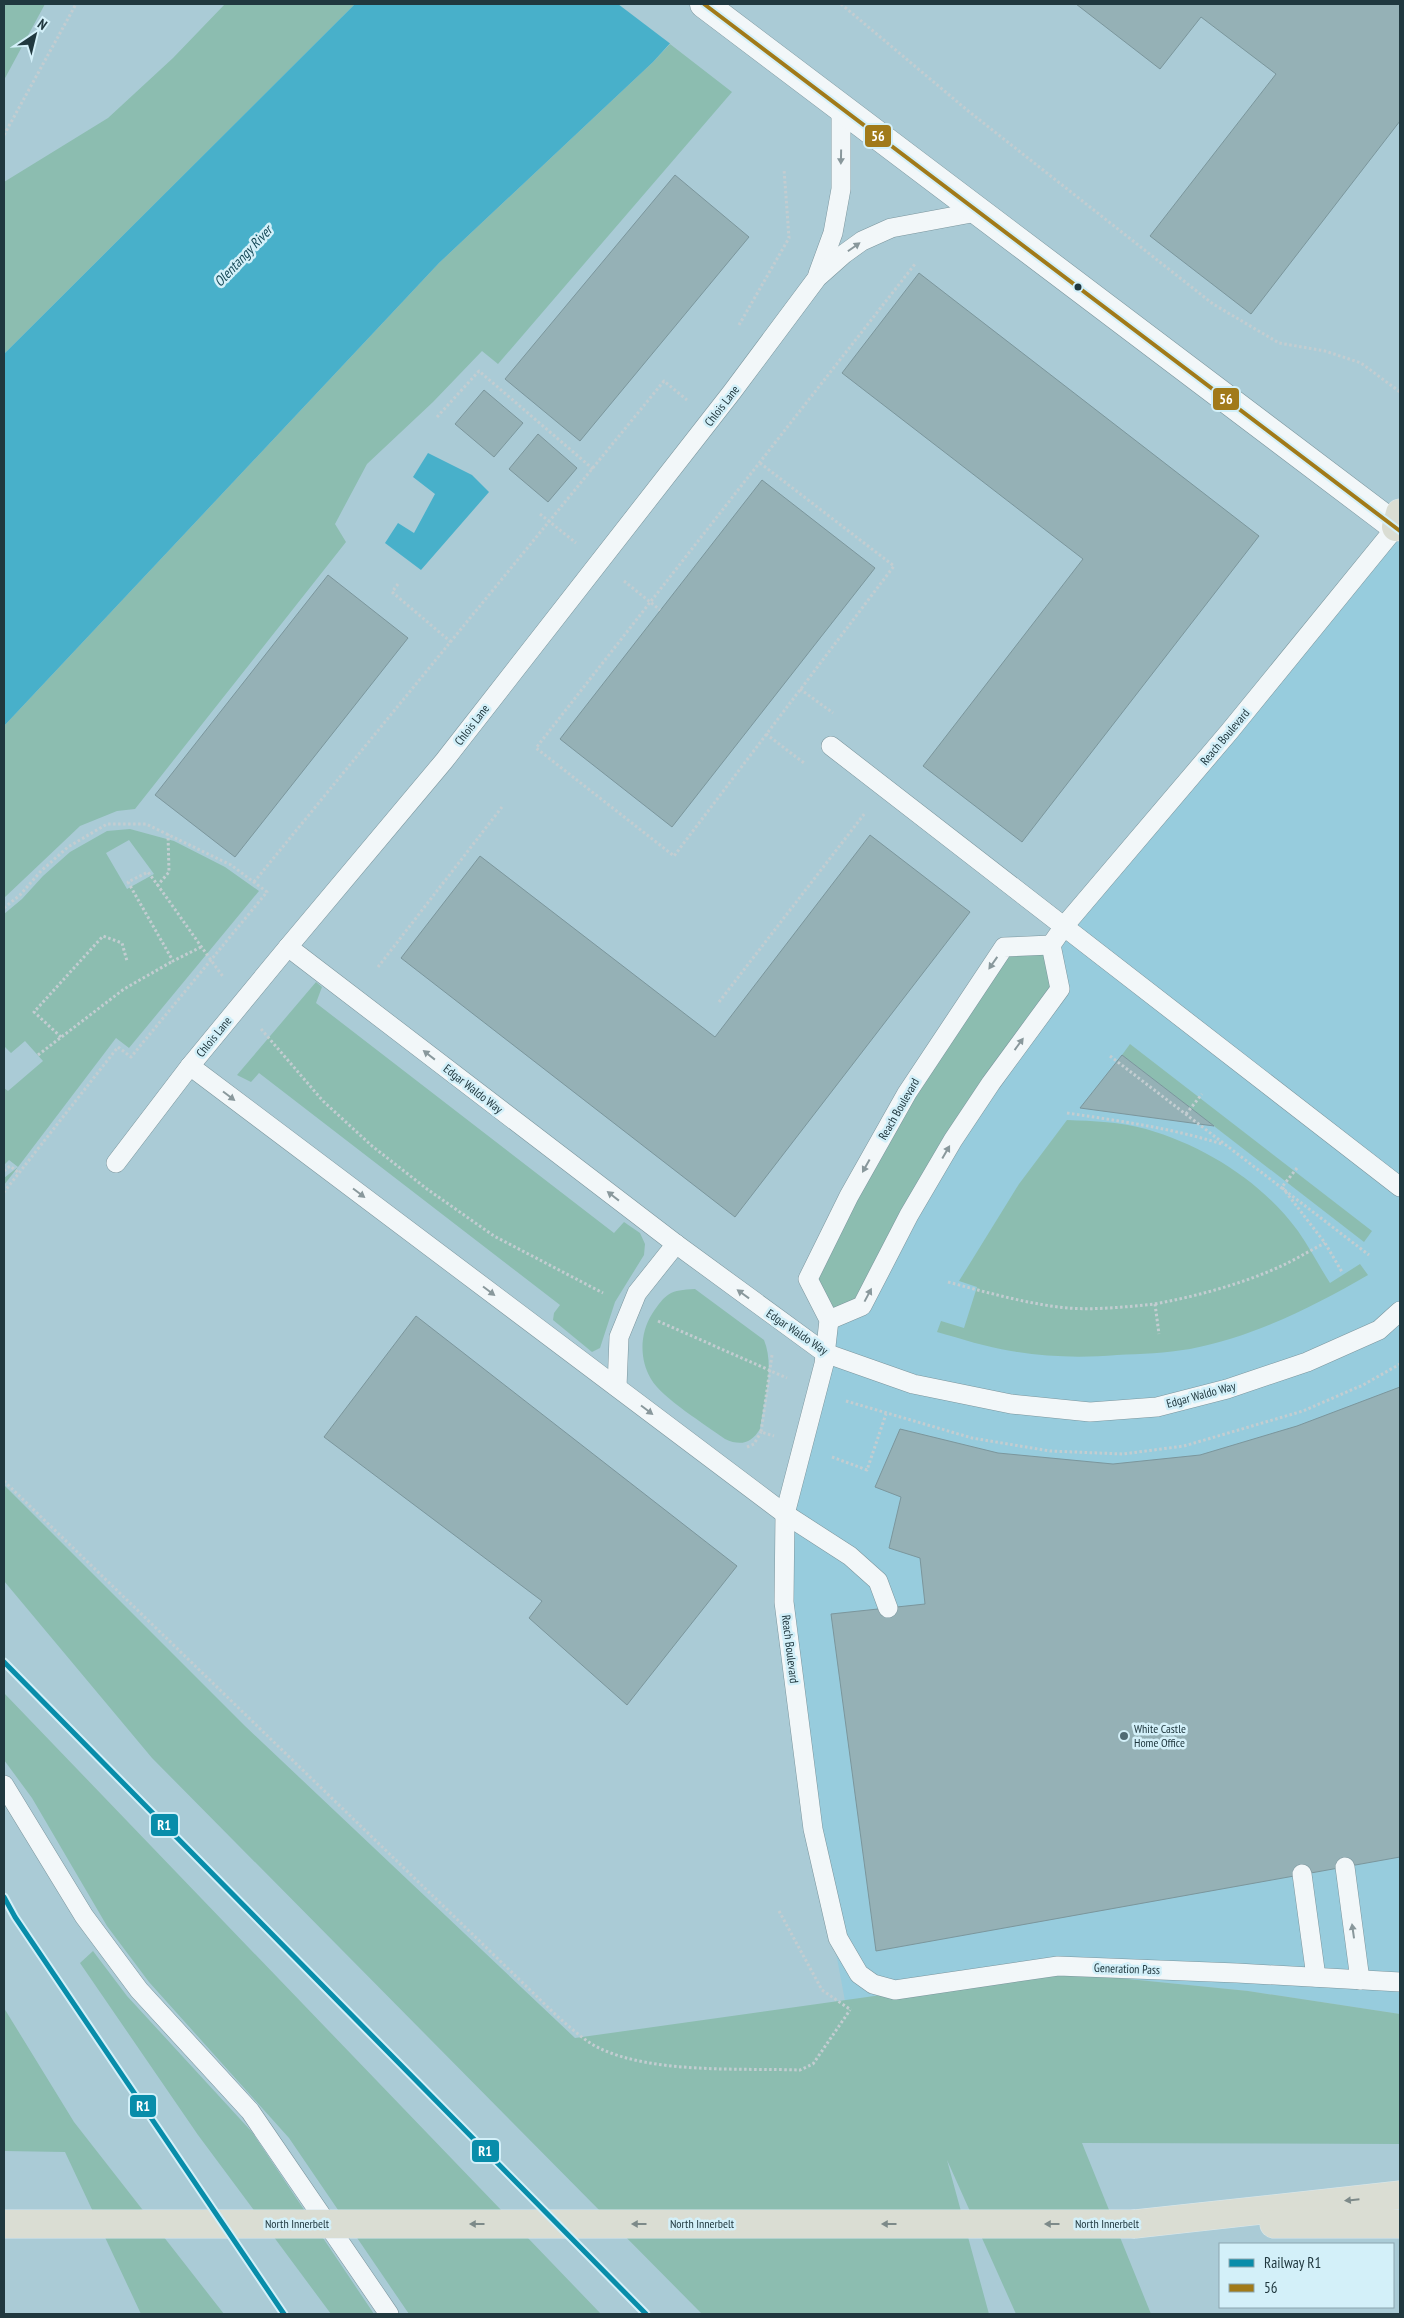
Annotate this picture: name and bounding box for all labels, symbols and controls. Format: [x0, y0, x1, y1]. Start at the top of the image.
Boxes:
north arrow [10, 10, 60, 60]
text: N [34, 15, 51, 34]
line badge: 56 [864, 124, 892, 148]
text: 56 [871, 127, 885, 145]
one-way arrow [837, 149, 845, 165]
water label: Olentangy River [210, 220, 277, 290]
one-way arrow [847, 242, 861, 252]
unlabelled marker [1073, 282, 1083, 292]
street label: Chlois Lane [701, 382, 742, 429]
line badge: 56 [1212, 387, 1240, 411]
text: 56 [1219, 390, 1233, 408]
street label: Chlois Lane [451, 701, 492, 748]
street label: Reach Boulevard [1197, 706, 1252, 768]
one-way arrow [988, 956, 998, 970]
street label: Chlois Lane [193, 1013, 235, 1060]
one-way arrow [1014, 1038, 1025, 1051]
one-way arrow [422, 1050, 436, 1060]
street label: Edgar Waldo Way [441, 1061, 506, 1117]
street label: Reach Boulevard [875, 1075, 922, 1142]
one-way arrow [222, 1090, 235, 1101]
one-way arrow [942, 1145, 950, 1160]
one-way arrow [862, 1158, 870, 1173]
one-way arrow [352, 1188, 365, 1199]
one-way arrow [607, 1191, 620, 1202]
one-way arrow [482, 1286, 496, 1296]
one-way arrow [864, 1287, 872, 1302]
one-way arrow [736, 1289, 750, 1299]
street label: Edgar Waldo Way [764, 1306, 831, 1358]
street label: Edgar Waldo Way [1165, 1378, 1238, 1411]
one-way arrow [640, 1404, 653, 1415]
street label: Reach Boulevard [779, 1614, 802, 1684]
place label: White Castle Home Office [1134, 1721, 1186, 1750]
marker: White Castle Home Office [1118, 1730, 1130, 1742]
line badge: R1 [150, 1813, 179, 1837]
text: R1 [157, 1816, 171, 1834]
one-way arrow [1349, 1923, 1357, 1939]
street label: Generation Pass [1094, 1960, 1160, 1977]
line badge: R1 [129, 2094, 157, 2118]
text: R1 [136, 2097, 150, 2115]
line badge: R1 [471, 2139, 500, 2163]
text: R1 [478, 2142, 492, 2160]
one-way arrow [1343, 2196, 1359, 2204]
street label: North Innerbelt [265, 2216, 330, 2231]
street label: North Innerbelt [670, 2216, 735, 2231]
street label: North Innerbelt [1075, 2216, 1140, 2231]
one-way arrow [468, 2220, 484, 2228]
one-way arrow [631, 2220, 647, 2228]
one-way arrow [881, 2220, 897, 2228]
one-way arrow [1043, 2220, 1059, 2228]
legend [1219, 2243, 1394, 2308]
text: Railway R1 [1264, 2253, 1321, 2272]
text: 56 [1264, 2278, 1278, 2297]

